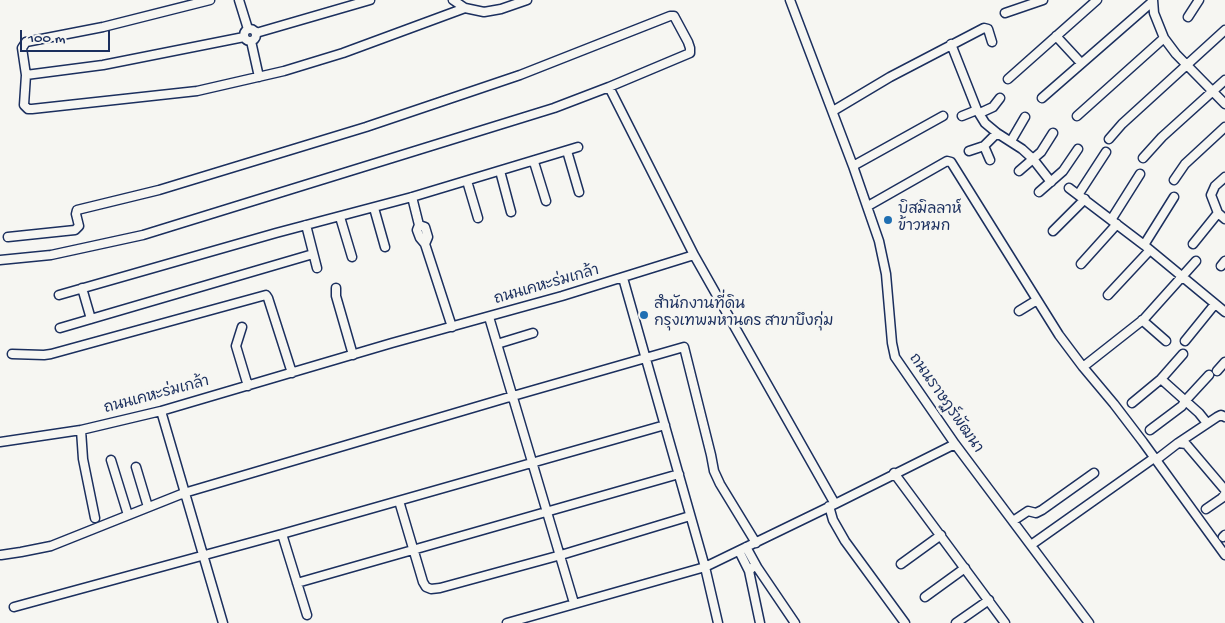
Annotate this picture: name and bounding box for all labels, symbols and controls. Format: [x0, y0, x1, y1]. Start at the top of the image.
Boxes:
scale bar [22, 20, 112, 52]
text: 100 m [28, 30, 65, 48]
place label: บิสมิลลาห์ ข้าวหมก [898, 202, 962, 237]
marker: บิสมิลลาห์ ข้าวหมก [882, 214, 894, 226]
street label: ถนนเคหะร่มเกล้า [493, 262, 601, 310]
place label: สำนักงานที่ดิน กรุงเทพมหานคร สาขาบึงกุ่ม [654, 297, 834, 332]
marker: สำนักงานที่ดิน กรุงเทพมหานคร สาขาบึงกุ่ม [638, 309, 650, 321]
street label: ถนนราษฏร์พัฒนา [904, 351, 986, 457]
street label: ถนนเคหะร่มเกล้า [102, 373, 212, 419]

